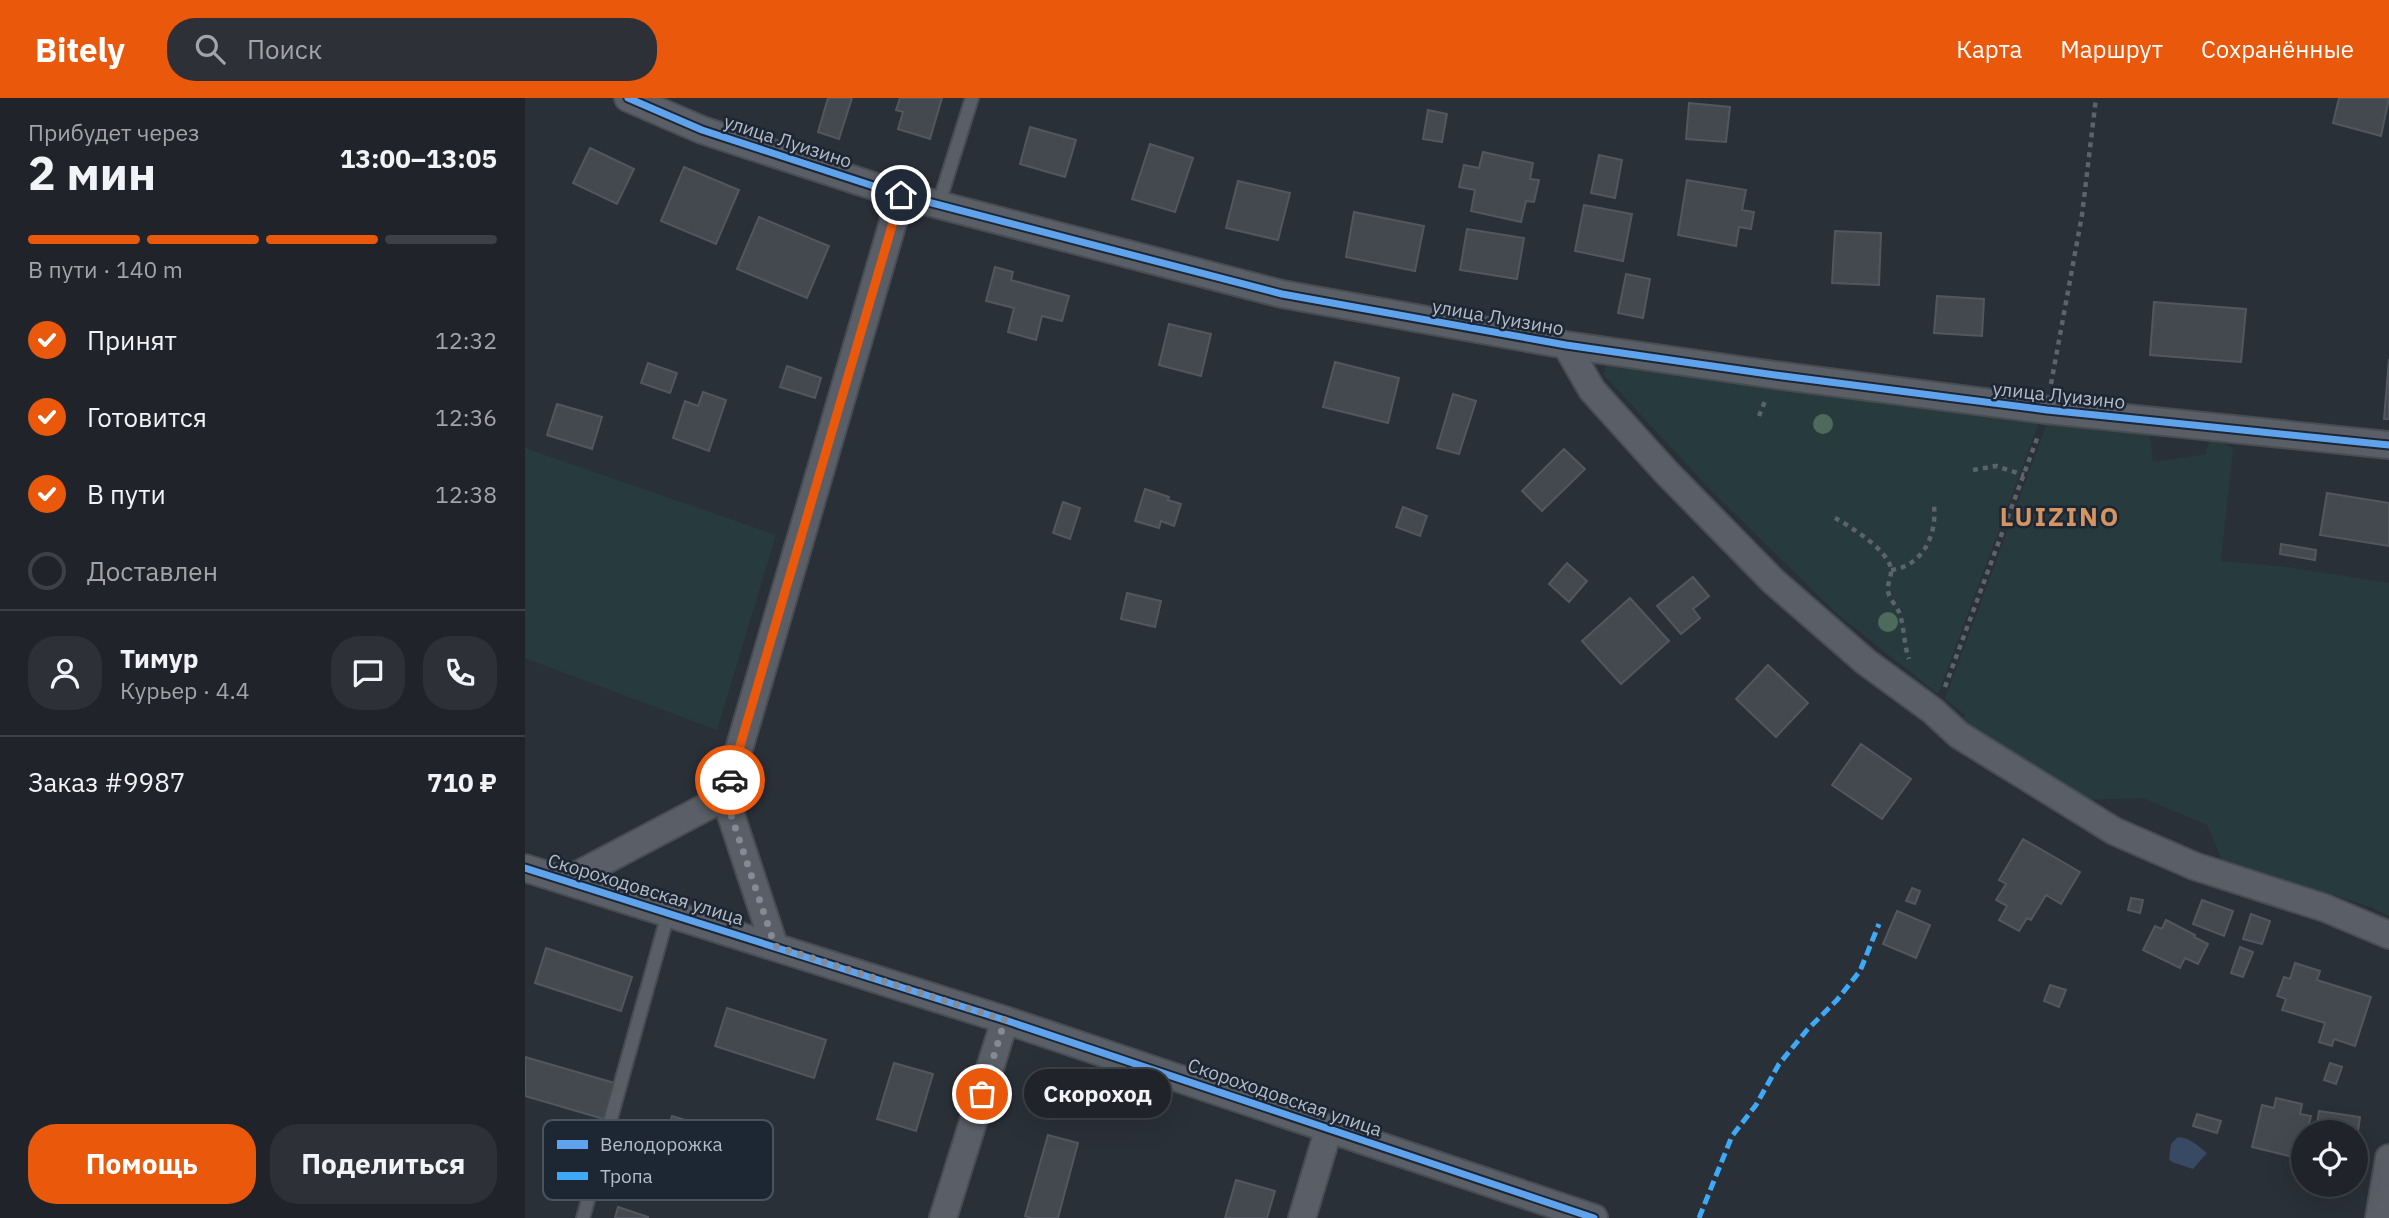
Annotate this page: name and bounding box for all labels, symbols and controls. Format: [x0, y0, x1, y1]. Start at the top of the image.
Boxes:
search box [167, 18, 657, 81]
text: Bitely [35, 28, 125, 71]
icon: search [191, 30, 229, 68]
text: Поиск [247, 32, 322, 66]
text: Карта [1956, 33, 2022, 65]
text: Маршрут [2060, 33, 2163, 65]
text: Сохранённые [2201, 33, 2354, 65]
street label: улица Луизино [721, 109, 855, 173]
text: Прибудет через [28, 117, 200, 147]
text: 13:00–13:05 [340, 141, 497, 175]
text: 2 мин [28, 143, 156, 203]
pin [871, 165, 931, 225]
icon: home [882, 176, 920, 214]
text: В пути · 140 m [28, 254, 183, 284]
street label: улица Луизино [1430, 294, 1566, 340]
icon: check [28, 321, 66, 359]
text: Принят [87, 323, 177, 357]
text: 12:32 [435, 325, 497, 355]
street label: улица Луизино [1991, 376, 2127, 414]
icon: check [28, 398, 66, 436]
text: Готовится [87, 400, 207, 434]
text: 12:36 [435, 402, 497, 432]
icon: check [28, 475, 66, 513]
text: В пути [87, 477, 166, 511]
text: 12:38 [435, 479, 497, 509]
district label: LUIZINO [2000, 499, 2120, 533]
text: Доставлен [87, 554, 218, 588]
button: person [28, 636, 102, 710]
button: chat [331, 636, 405, 710]
button: phone [423, 636, 497, 710]
text: Тимур [120, 641, 199, 675]
text: Курьер · 4.4 [120, 675, 250, 705]
courier [695, 745, 765, 815]
icon: car [711, 761, 749, 799]
text: Заказ #9987 [28, 765, 185, 799]
text: 710 ₽ [427, 765, 497, 799]
street label: Скороходовская улица [545, 848, 747, 930]
street label: Скороходовская улица [1185, 1052, 1385, 1142]
pin [952, 1064, 1012, 1124]
callout: Скороход [1024, 1070, 1171, 1118]
icon: bag [963, 1075, 1001, 1113]
text: Скороход [1043, 1078, 1152, 1108]
legend [543, 1120, 773, 1200]
map controls [2291, 1120, 2368, 1197]
button: locate [2291, 1120, 2368, 1197]
button: Помощь [28, 1124, 256, 1204]
button: Поделиться [270, 1124, 497, 1204]
text: Велодорожка [600, 1132, 723, 1156]
text: Тропа [600, 1164, 653, 1188]

